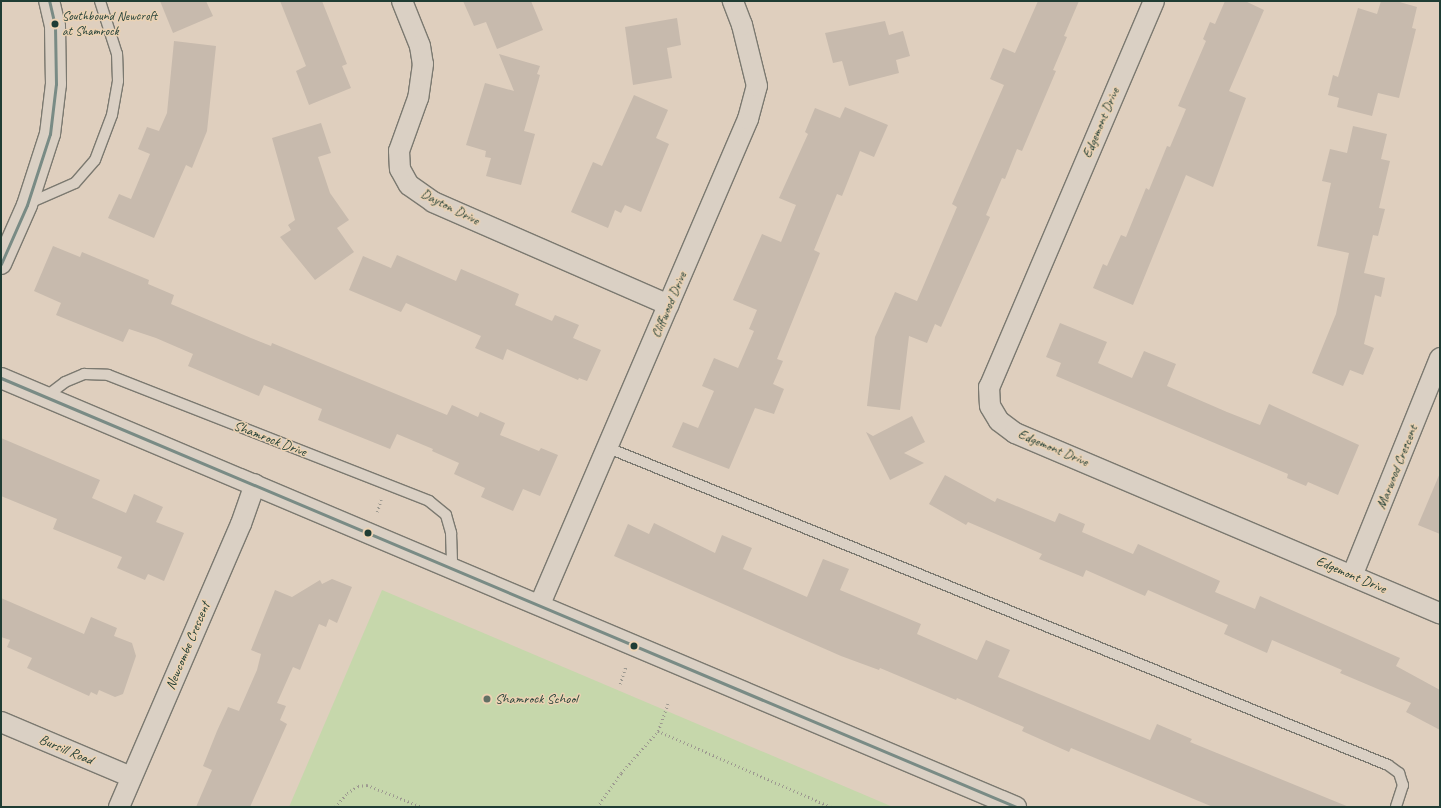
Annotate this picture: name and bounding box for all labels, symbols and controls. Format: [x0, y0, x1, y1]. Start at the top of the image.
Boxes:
place label: Southbound Newcroft at Shamrock [62, 9, 157, 40]
marker: Southbound Newcroft at Shamrock [50, 19, 60, 29]
street label: Edgemont Drive [1079, 85, 1123, 161]
street label: Dayton Drive [418, 185, 482, 229]
street label: Cliffwood Drive [648, 270, 690, 340]
street label: Shamrock Drive [231, 417, 309, 461]
street label: Marwood Crescent [1373, 423, 1421, 511]
street label: Edgemont Drive [1015, 426, 1091, 470]
unlabelled marker [363, 528, 373, 538]
street label: Edgemont Drive [1313, 553, 1389, 597]
street label: Newcombe Crescent [162, 600, 214, 692]
unlabelled marker [629, 641, 639, 651]
place label: Shamrock School [495, 691, 577, 707]
marker: Shamrock School [482, 694, 492, 704]
street label: Bursill Road [37, 731, 95, 769]

